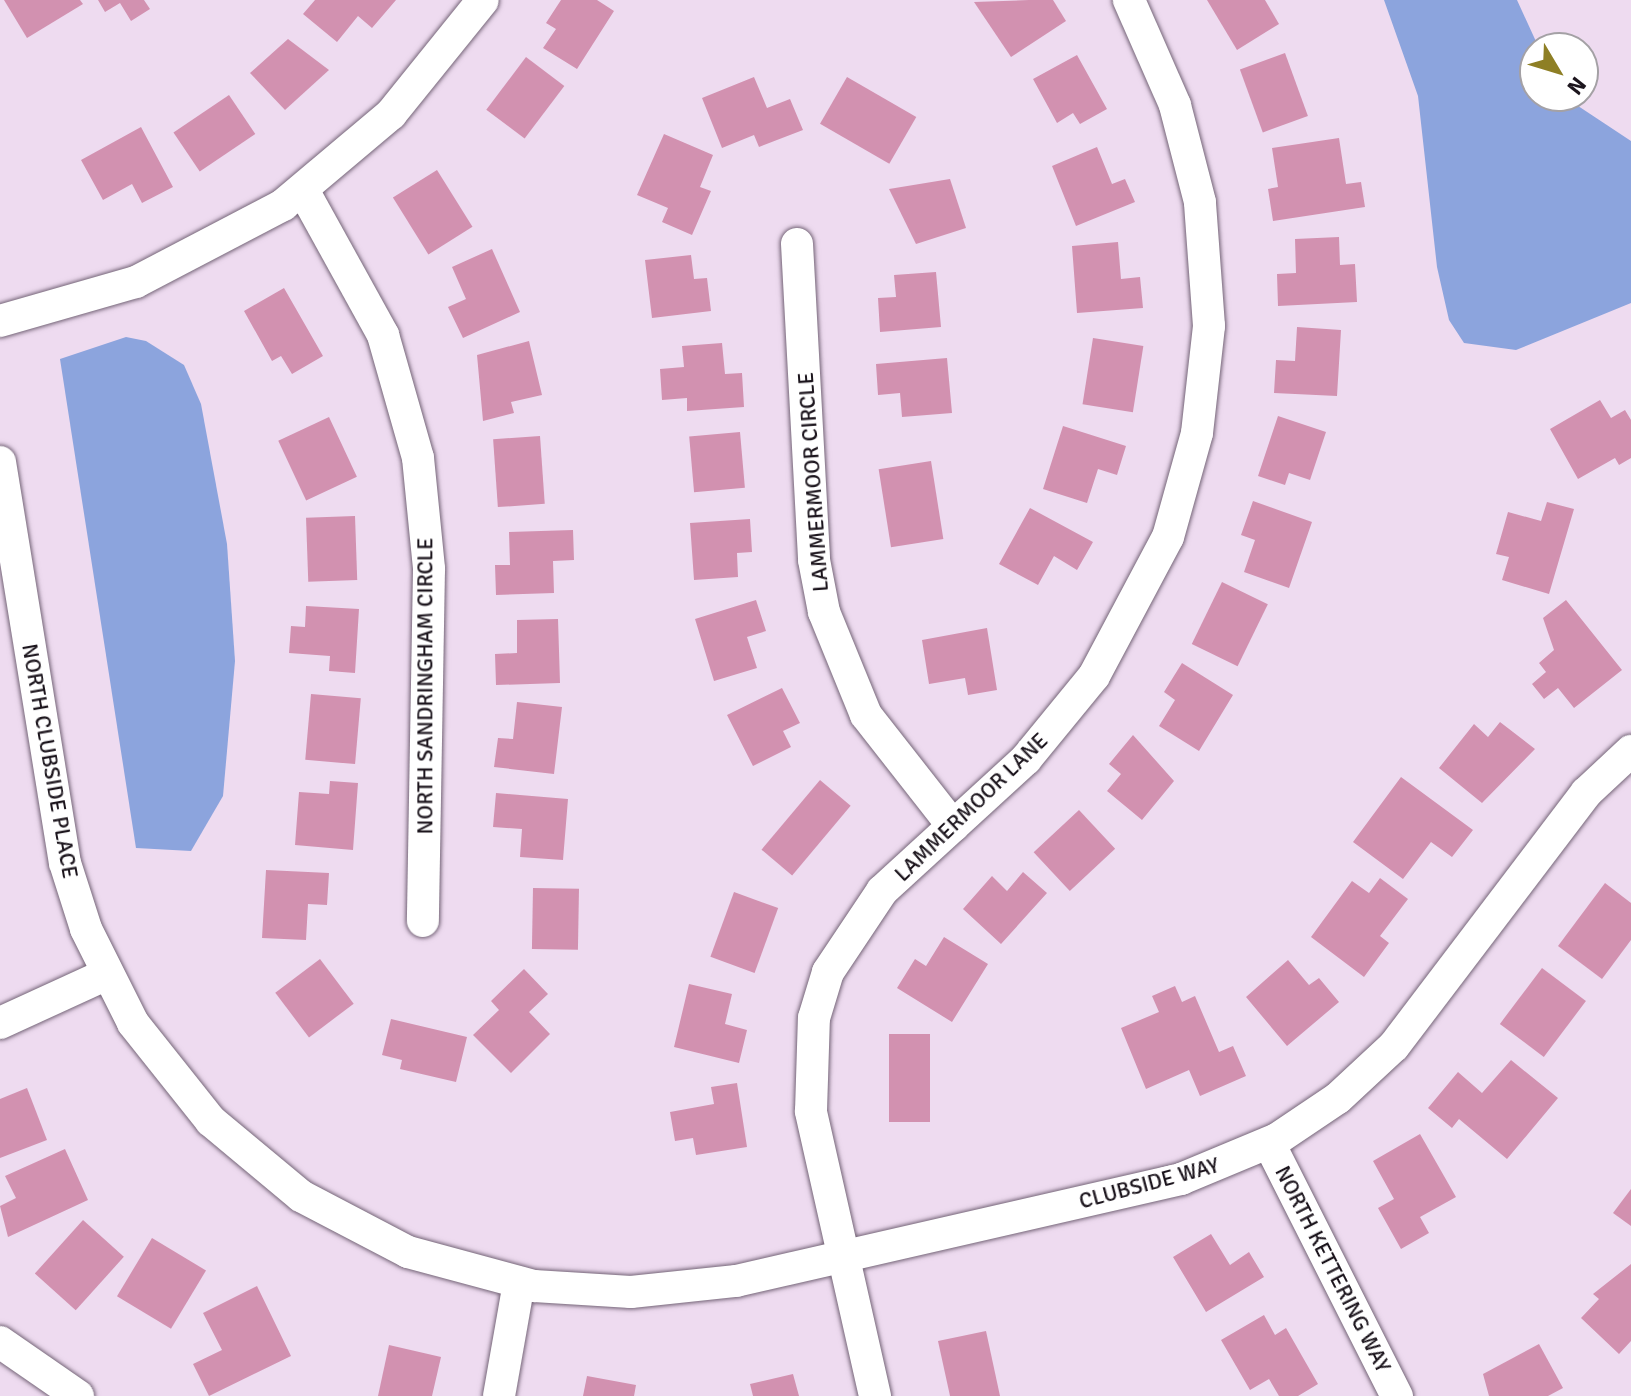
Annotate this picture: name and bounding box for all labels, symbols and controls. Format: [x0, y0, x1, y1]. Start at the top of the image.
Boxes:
north arrow [1519, 32, 1599, 112]
text: N [1561, 72, 1592, 100]
street label: LAMMERMOOR CIRCLE [792, 371, 834, 593]
street label: NORTH SANDRINGHAM CIRCLE [412, 537, 438, 835]
street label: NORTH CLUBSIDE PLACE [16, 642, 84, 880]
street label: LAMMERMOOR LANE [889, 727, 1053, 887]
street label: CLUBSIDE WAY [1076, 1152, 1222, 1214]
street label: NORTH KETTERING WAY [1269, 1161, 1397, 1377]

